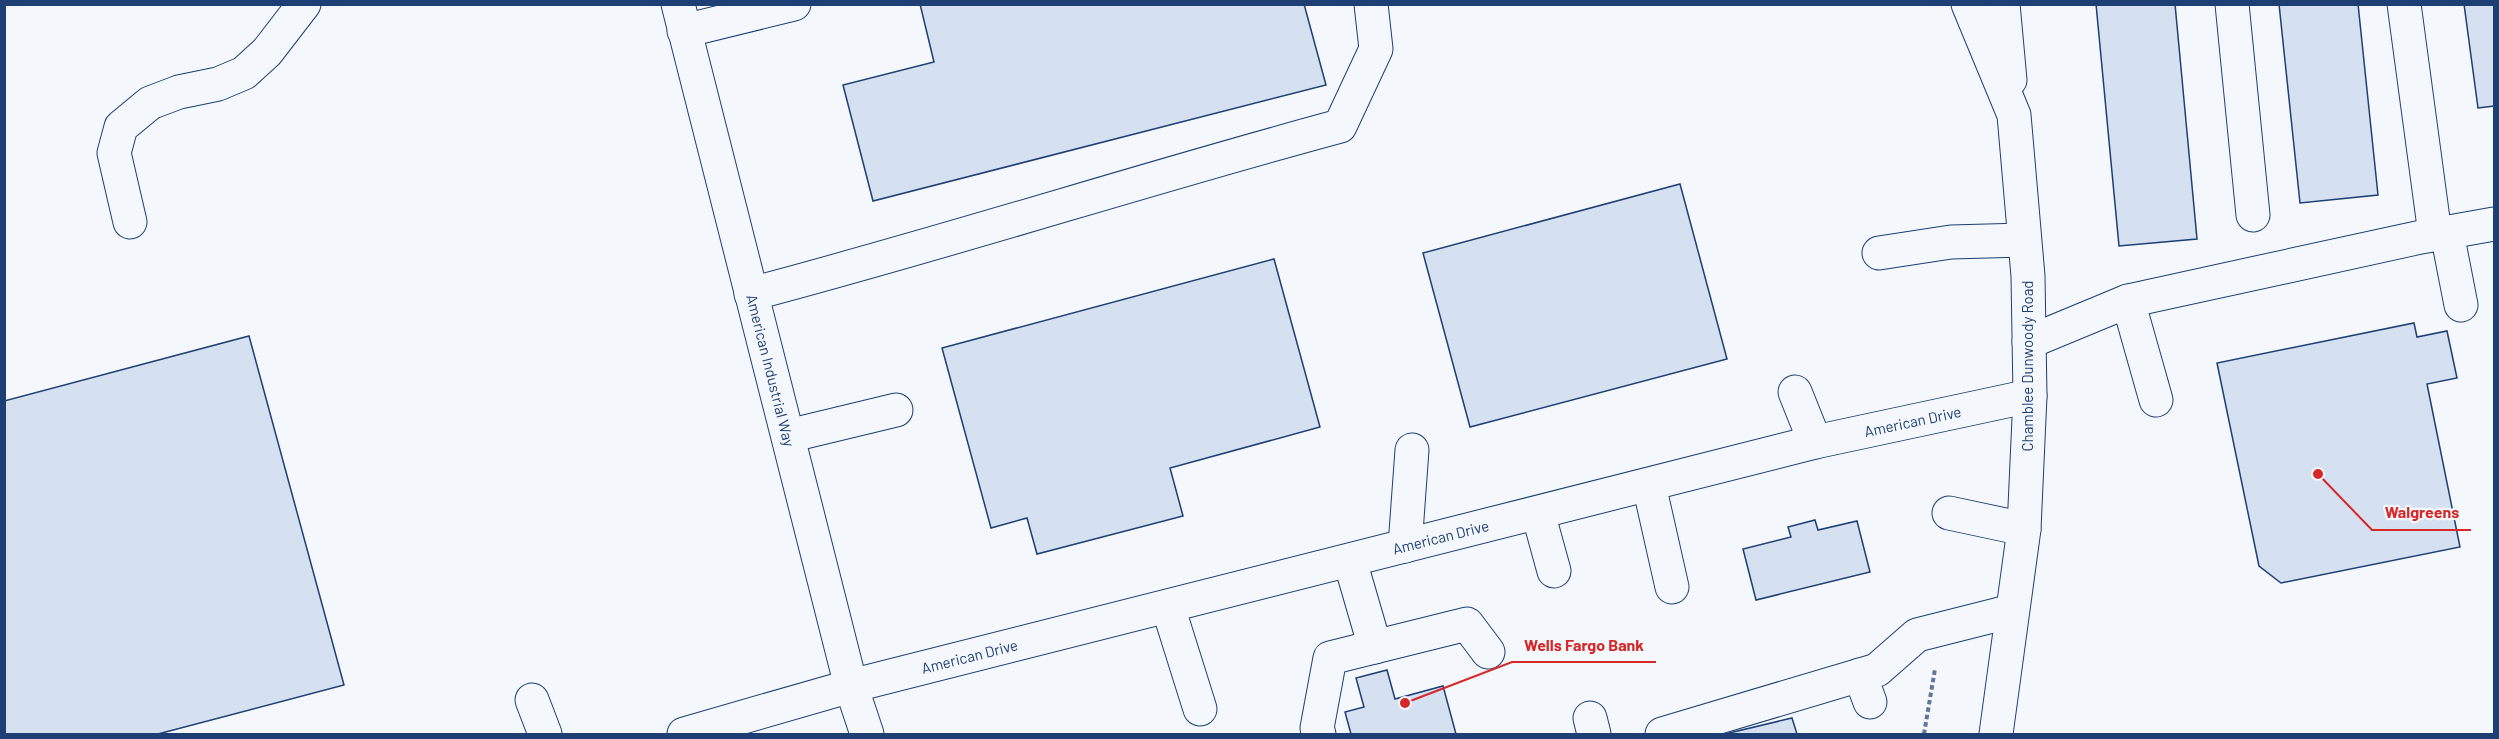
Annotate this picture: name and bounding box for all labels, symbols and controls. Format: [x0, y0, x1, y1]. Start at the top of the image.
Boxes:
street label: Chamblee Dunwoody Road [2018, 280, 2036, 452]
street label: American Industrial Way [743, 292, 799, 449]
street label: American Drive [1862, 402, 1963, 440]
callout: Walgreens [2372, 496, 2471, 530]
text: Walgreens [2385, 502, 2459, 521]
street label: American Drive [1391, 516, 1491, 558]
callout: Wells Fargo Bank [1512, 628, 1656, 662]
street label: American Drive [919, 635, 1020, 677]
text: Wells Fargo Bank [1524, 635, 1644, 654]

